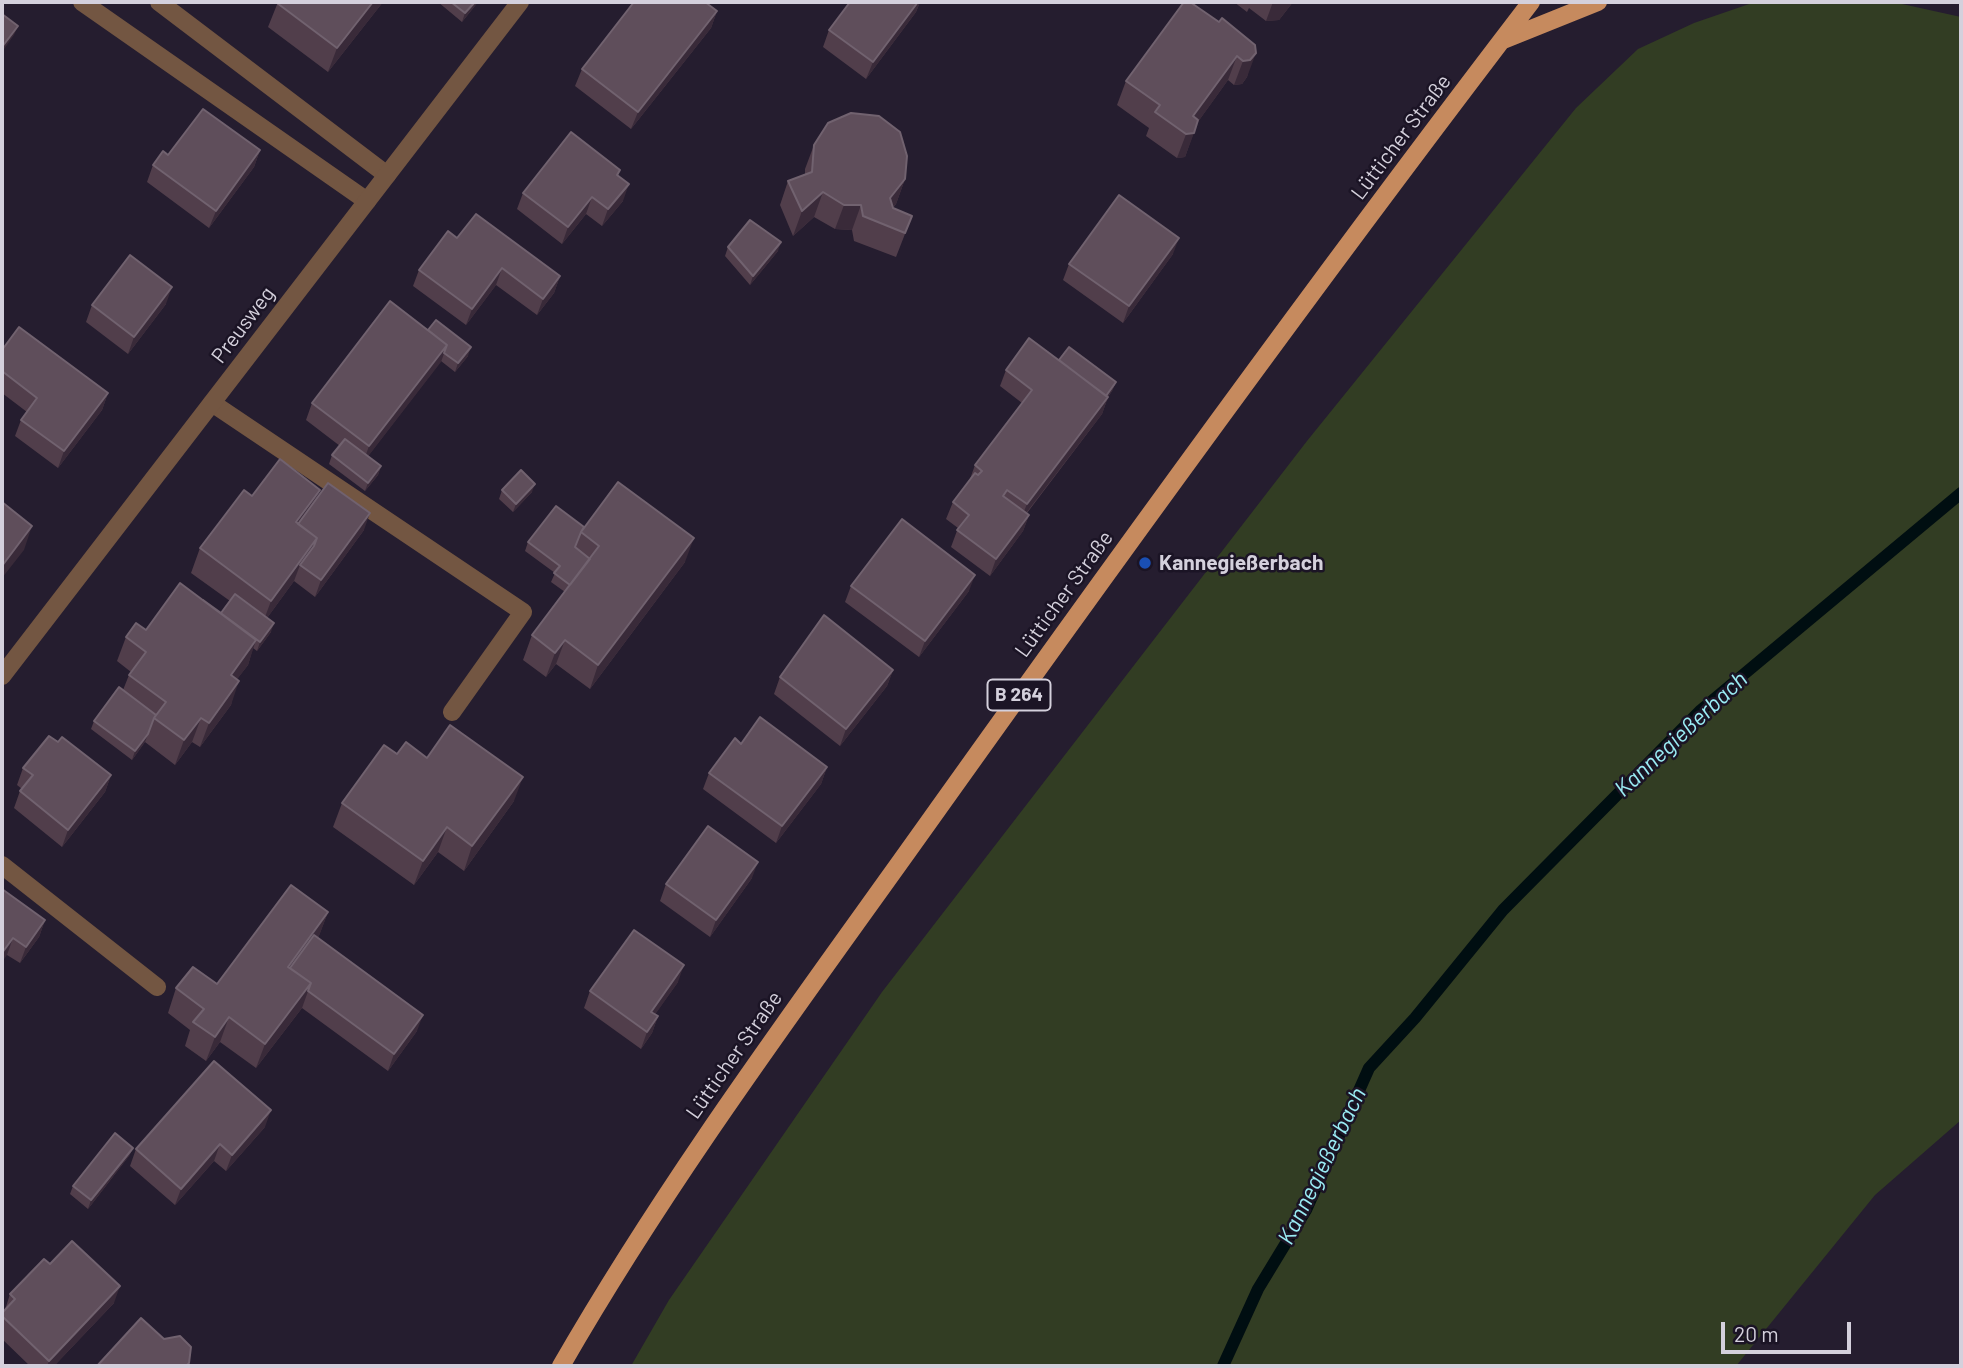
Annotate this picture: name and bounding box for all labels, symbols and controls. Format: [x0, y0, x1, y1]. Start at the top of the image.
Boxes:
street label: Lütticher Straße [1346, 69, 1456, 205]
street label: Preusweg [206, 282, 280, 368]
street label: Lütticher Straße [1010, 526, 1118, 662]
place label: Kannegießerbach [1159, 550, 1323, 576]
marker: Kannegießerbach [1137, 555, 1153, 571]
water label: Kannegießerbach [1609, 666, 1753, 802]
road number: B 264 [988, 680, 1050, 710]
street label: Lütticher Straße [681, 986, 787, 1124]
water label: Kannegießerbach [1272, 1083, 1372, 1249]
scale bar [1725, 1308, 1854, 1352]
text: 20 m [1734, 1321, 1779, 1346]

